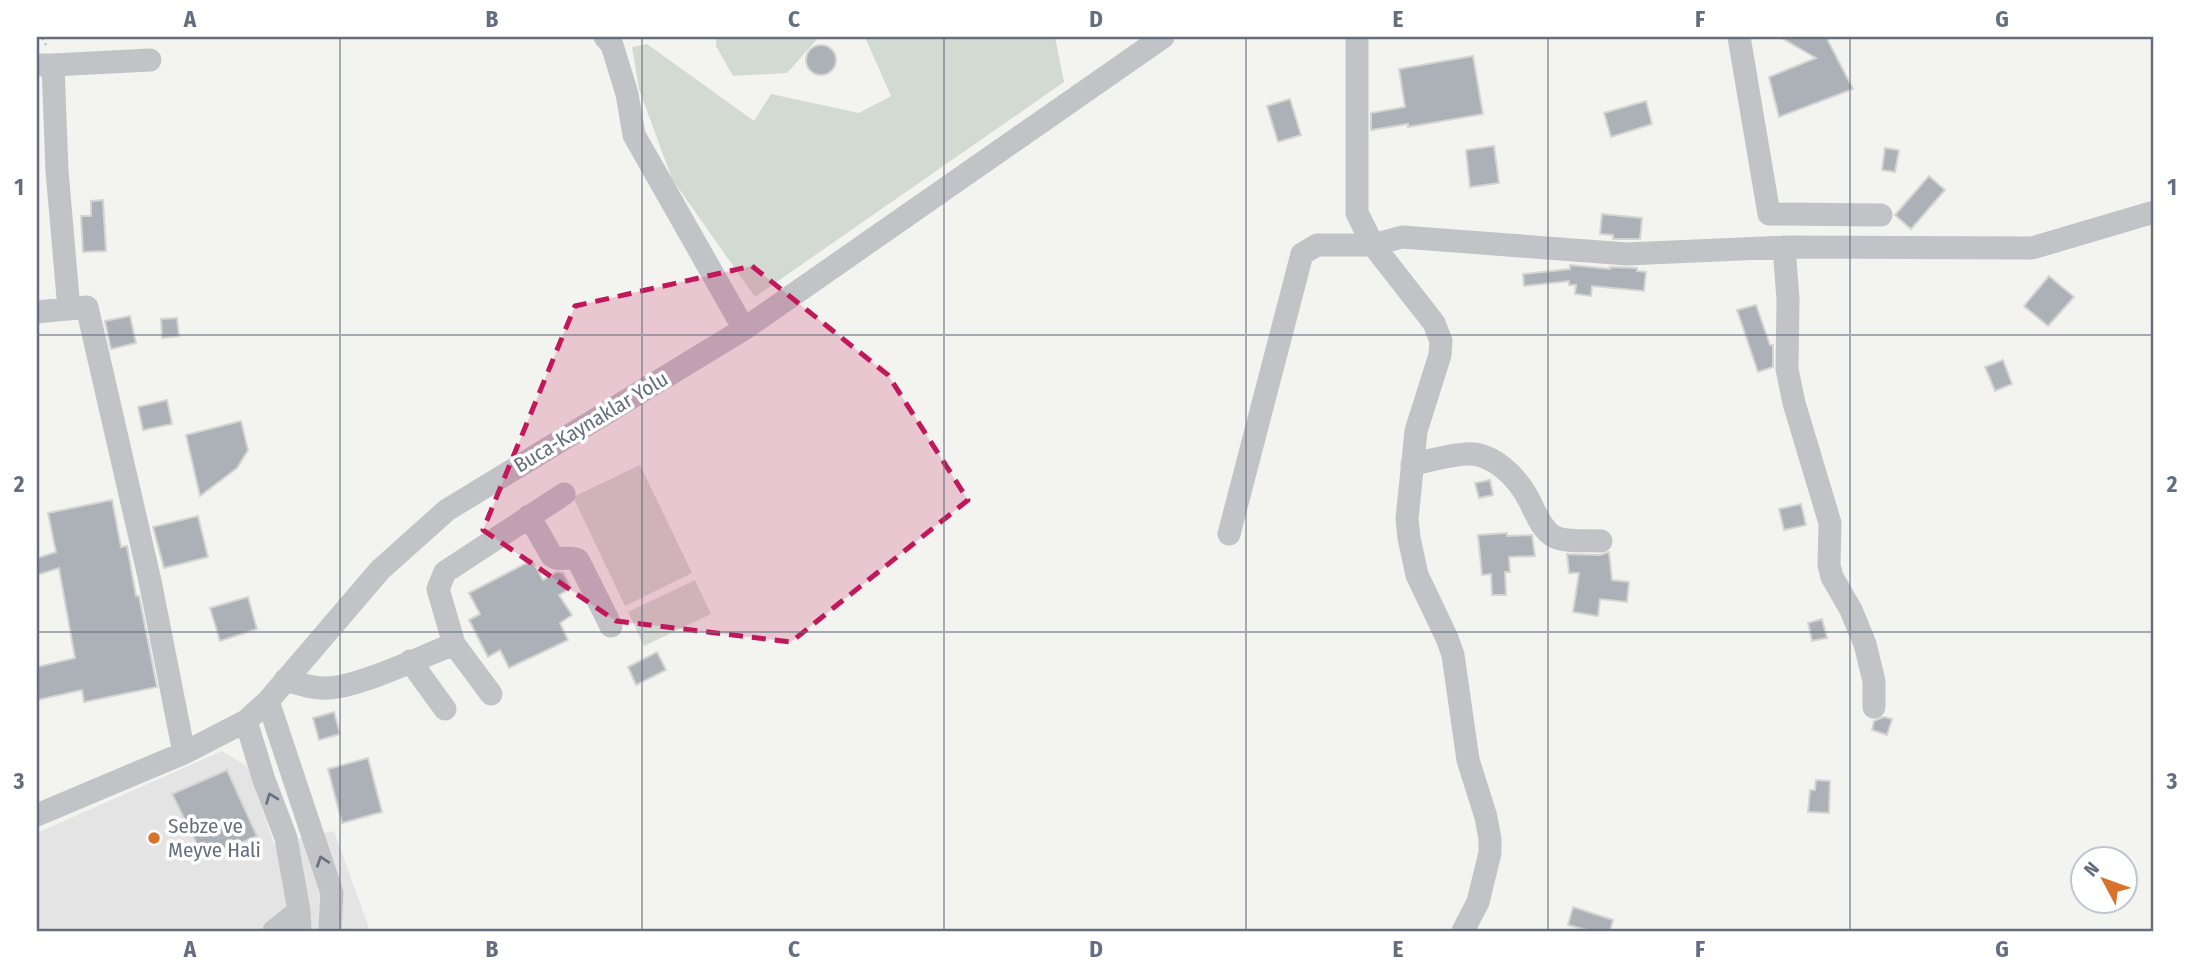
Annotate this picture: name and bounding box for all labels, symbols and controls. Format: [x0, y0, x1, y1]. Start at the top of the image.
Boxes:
text: A [183, 5, 197, 33]
text: B [486, 5, 499, 33]
text: C [788, 5, 800, 33]
text: D [1089, 5, 1103, 33]
text: E [1393, 5, 1404, 33]
text: F [1695, 5, 1705, 33]
text: G [1995, 5, 2009, 33]
text: 1 [14, 173, 24, 201]
text: 1 [2167, 173, 2177, 201]
street label: Buca-Kaynaklar Yolu [509, 366, 673, 478]
text: 2 [13, 470, 25, 498]
text: 2 [2166, 470, 2178, 498]
text: 3 [13, 767, 25, 795]
text: 3 [2166, 767, 2178, 795]
one-way arrow [265, 792, 279, 804]
place label: Sebze ve Meyve Hali [168, 813, 261, 863]
marker: Sebze ve Meyve Hali [146, 830, 162, 846]
north arrow [2068, 846, 2138, 916]
one-way arrow [316, 856, 330, 868]
text: N [2079, 857, 2104, 881]
text: A [183, 935, 197, 963]
text: B [486, 935, 499, 963]
text: C [788, 935, 800, 963]
text: D [1089, 935, 1103, 963]
text: E [1393, 935, 1404, 963]
text: F [1695, 935, 1705, 963]
text: G [1995, 935, 2009, 963]

